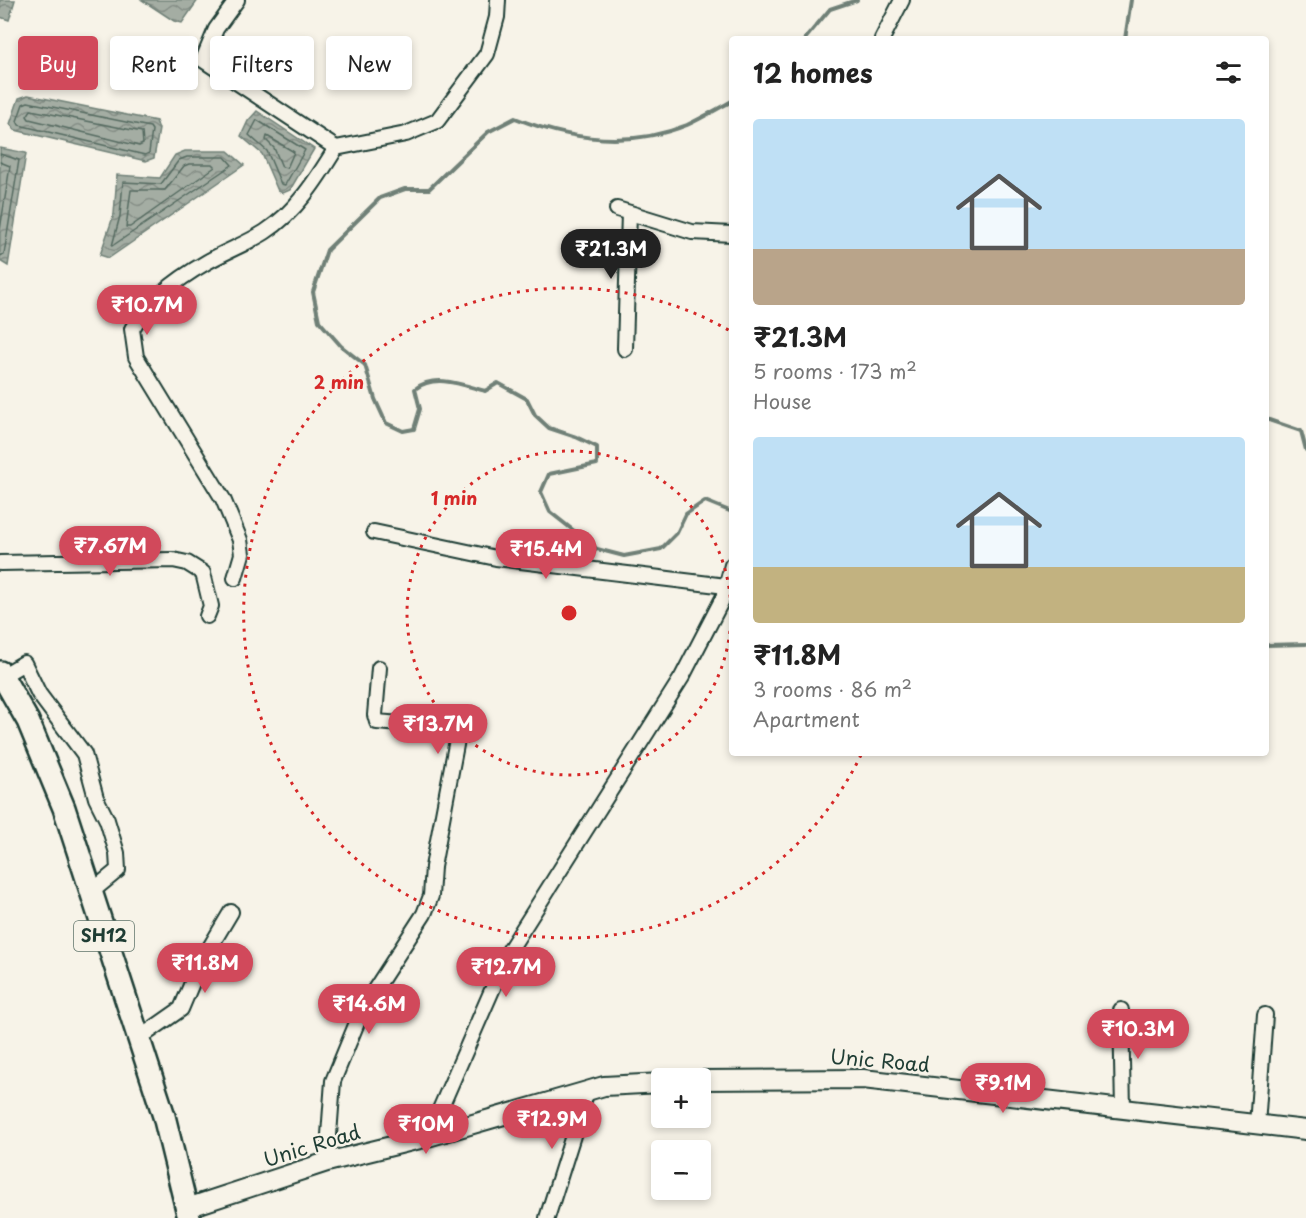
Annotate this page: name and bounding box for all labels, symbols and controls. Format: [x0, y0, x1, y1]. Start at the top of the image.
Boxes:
chip: Buy [18, 36, 98, 90]
chip: Rent [110, 36, 198, 90]
chip: Filters [210, 36, 314, 90]
chip: New [326, 36, 412, 90]
text: 12 homes [753, 53, 873, 92]
icon: filters [1212, 56, 1245, 89]
icon: home [945, 158, 1053, 266]
pin: ₹21.3M [562, 229, 660, 280]
text: ₹21.3M [575, 233, 647, 263]
pin: ₹10.7M [98, 285, 196, 336]
text: ₹10.7M [111, 289, 183, 319]
text: ₹21.3M [753, 317, 847, 356]
text: 5 rooms · 173 m² [753, 356, 917, 386]
text: 2 min [314, 368, 364, 395]
text: House [753, 386, 812, 416]
icon: home [945, 476, 1053, 584]
text: 1 min [431, 484, 477, 511]
pin: ₹7.67M [61, 526, 159, 577]
pin: ₹15.4M [497, 529, 595, 580]
text: ₹7.67M [73, 530, 147, 560]
text: ₹15.4M [510, 533, 582, 563]
centre of rings [559, 603, 579, 623]
text: ₹11.8M [753, 635, 841, 674]
text: 3 rooms · 86 m² [753, 674, 912, 704]
pin: ₹13.7M [389, 704, 487, 755]
text: Apartment [753, 704, 860, 734]
text: ₹13.7M [402, 708, 474, 738]
road number: SH12 [74, 921, 134, 951]
pin: ₹11.8M [156, 943, 254, 994]
text: ₹11.8M [171, 947, 239, 977]
pin: ₹12.7M [457, 947, 555, 998]
text: ₹12.7M [470, 951, 542, 981]
pin: ₹14.6M [320, 984, 418, 1035]
text: ₹14.6M [332, 988, 406, 1018]
pin: ₹10.3M [1089, 1009, 1187, 1060]
text: ₹10.3M [1101, 1013, 1175, 1043]
street label: Unic Road [829, 1041, 931, 1079]
pin: ₹9.1M [961, 1063, 1045, 1114]
text: ₹9.1M [975, 1067, 1032, 1097]
map controls [651, 1068, 711, 1200]
button: + [651, 1068, 711, 1128]
pin: ₹12.9M [503, 1099, 601, 1150]
text: ₹12.9M [516, 1103, 588, 1133]
pin: ₹10M [390, 1104, 462, 1155]
text: ₹10M [398, 1108, 454, 1138]
street label: Unic Road [260, 1116, 364, 1174]
button: − [651, 1140, 711, 1200]

